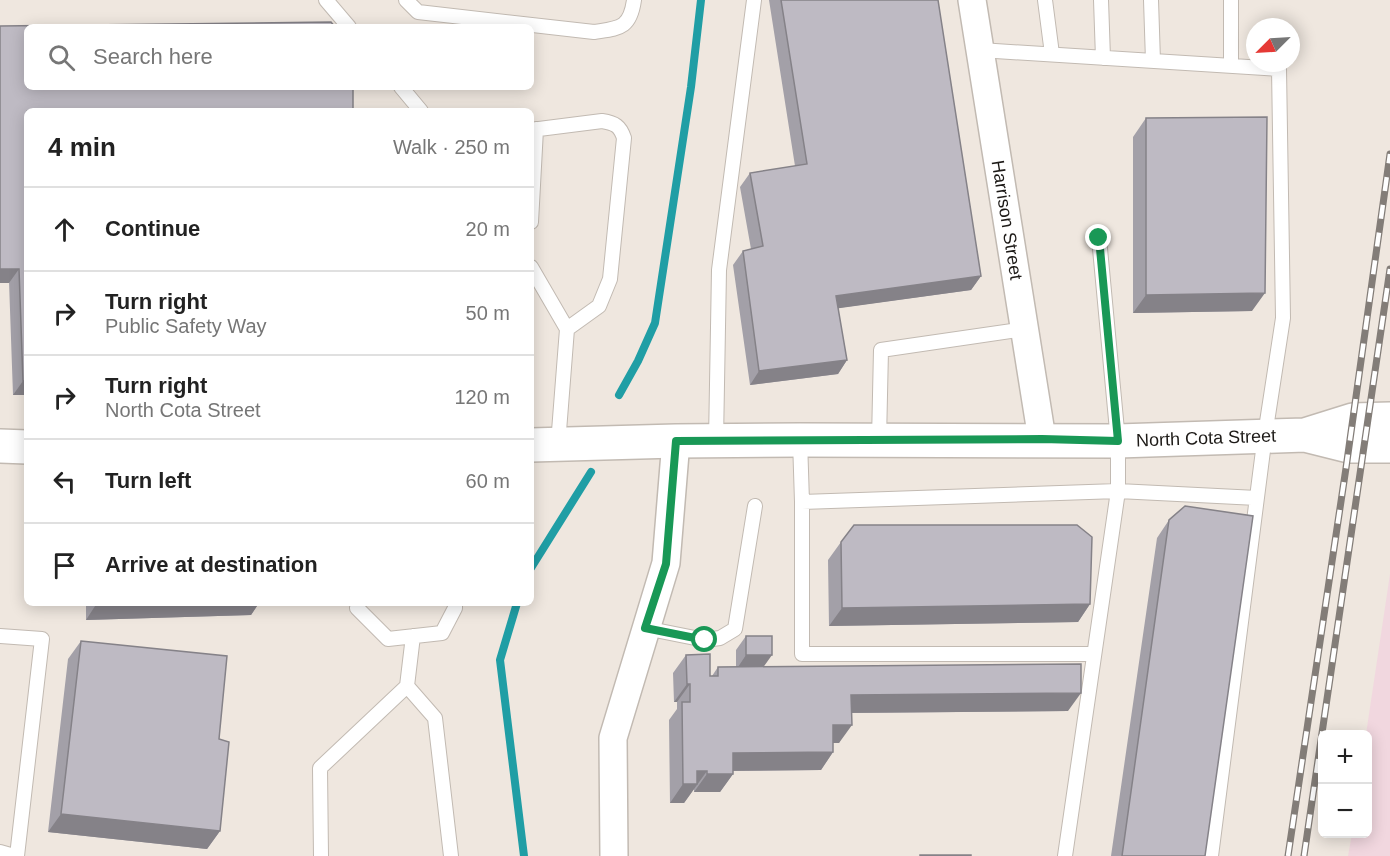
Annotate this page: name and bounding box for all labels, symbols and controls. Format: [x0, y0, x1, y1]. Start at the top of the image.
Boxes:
north arrow [1246, 18, 1300, 72]
search box [24, 24, 534, 90]
icon: search [45, 41, 78, 74]
text: Search here [93, 44, 213, 69]
text: 4 min [48, 132, 116, 162]
text: Walk · 250 m [393, 136, 510, 158]
street label: Harrison Street [988, 159, 1026, 281]
icon: ahead [48, 213, 81, 246]
text: Continue [105, 216, 200, 241]
text: 20 m [466, 218, 510, 240]
route end [1085, 224, 1111, 250]
text: Turn right [105, 289, 207, 314]
icon: right [48, 297, 81, 330]
text: 50 m [466, 302, 510, 324]
text: Public Safety Way [105, 315, 267, 337]
text: Turn right [105, 373, 207, 398]
icon: right [48, 381, 81, 414]
text: 120 m [454, 386, 510, 408]
text: North Cota Street [105, 399, 261, 421]
street label: North Cota Street [1136, 426, 1276, 450]
icon: left [48, 465, 81, 498]
text: Turn left [105, 468, 191, 493]
text: 60 m [466, 470, 510, 492]
icon: arrive [48, 549, 81, 582]
text: Arrive at destination [105, 552, 318, 577]
route start [691, 626, 717, 652]
map controls [1318, 730, 1372, 838]
button: + [1318, 730, 1372, 784]
button: − [1318, 784, 1372, 838]

